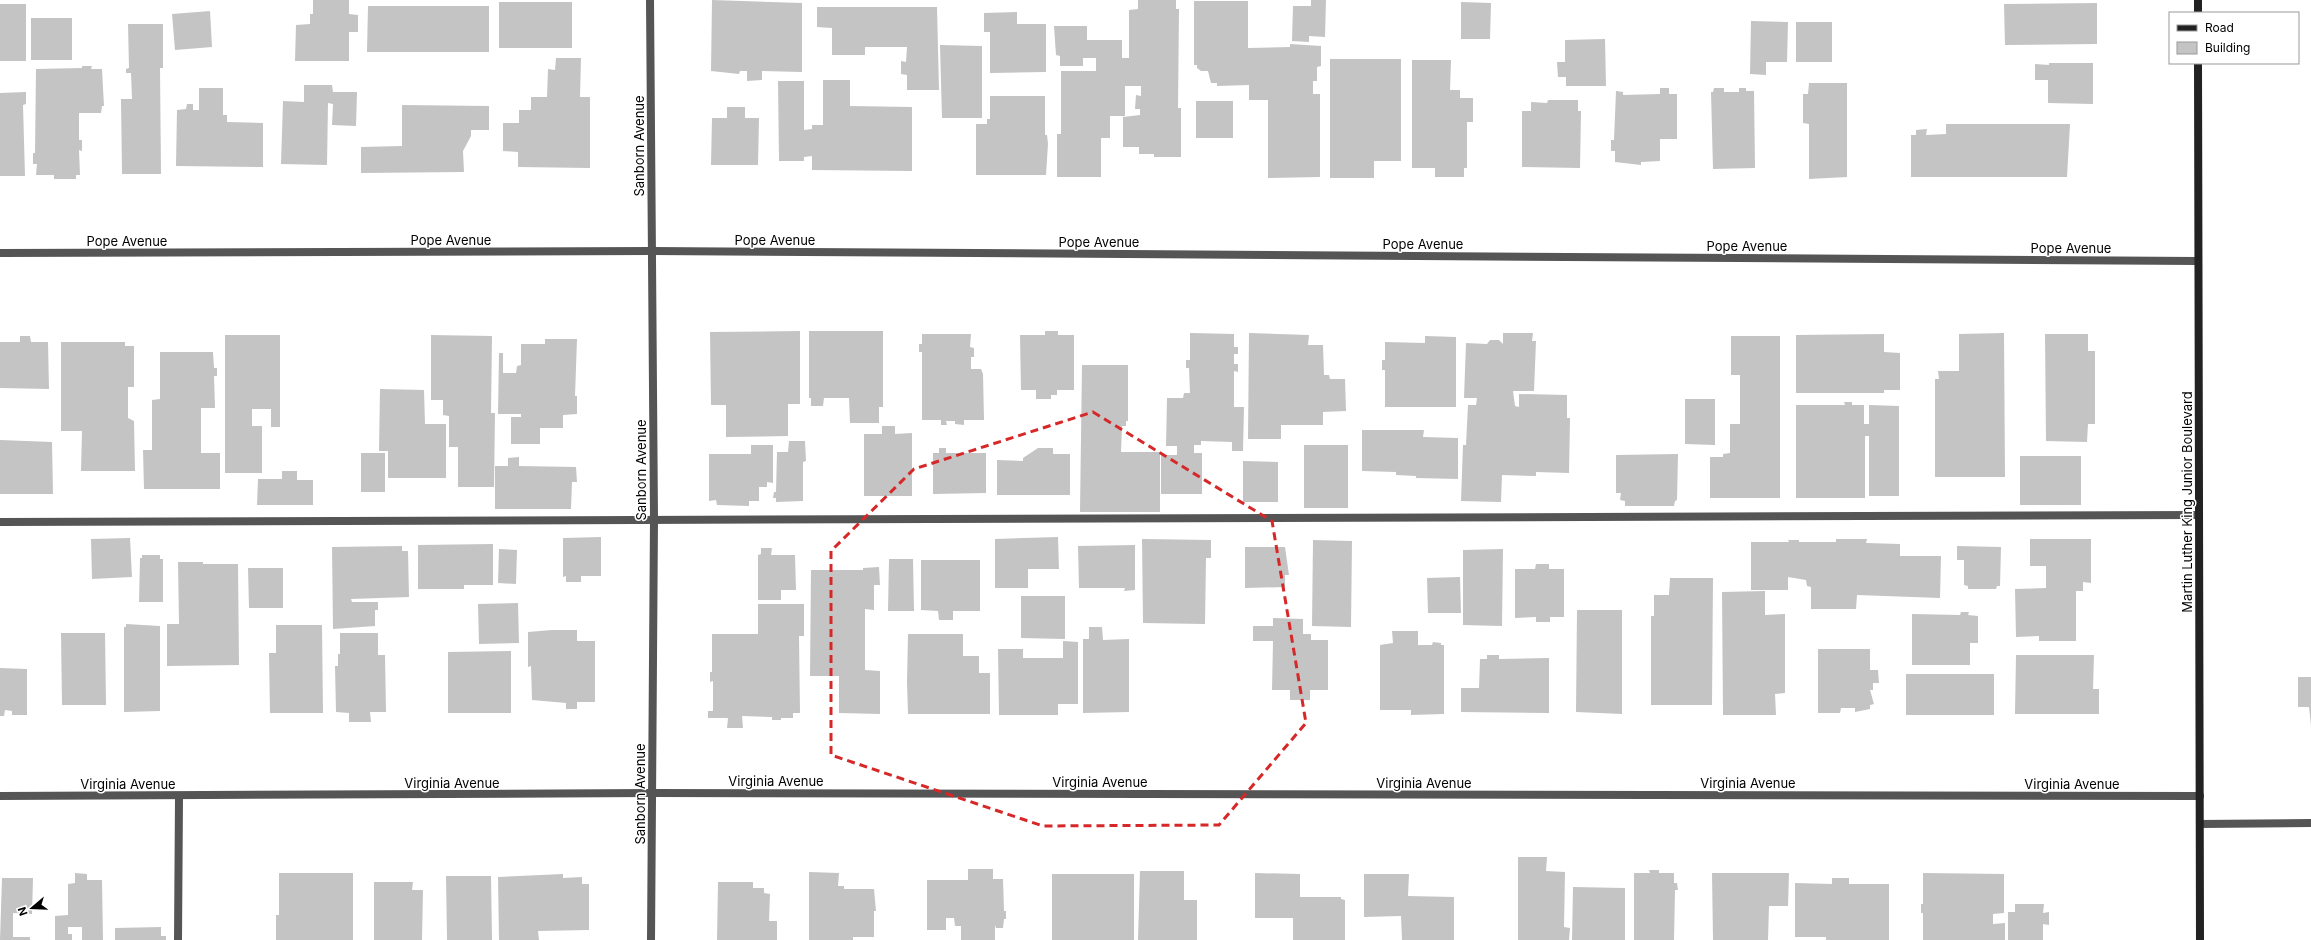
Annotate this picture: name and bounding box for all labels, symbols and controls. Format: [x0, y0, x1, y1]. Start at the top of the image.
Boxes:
legend [2169, 12, 2299, 64]
text: Road [2205, 20, 2234, 35]
text: Building [2205, 40, 2250, 55]
street label: Sanborn Avenue [631, 95, 647, 197]
street label: Pope Avenue [411, 232, 491, 248]
street label: Pope Avenue [735, 232, 815, 248]
street label: Pope Avenue [87, 233, 167, 249]
street label: Pope Avenue [1059, 234, 1139, 250]
street label: Pope Avenue [1383, 236, 1463, 252]
street label: Pope Avenue [1707, 238, 1787, 254]
street label: Pope Avenue [2031, 240, 2111, 256]
street label: Martin Luther King Junior Boulevard [2179, 391, 2195, 613]
street label: Sanborn Avenue [633, 419, 649, 521]
street label: Sanborn Avenue [632, 743, 648, 845]
street label: Virginia Avenue [728, 773, 824, 789]
street label: Virginia Avenue [1052, 774, 1148, 790]
street label: Virginia Avenue [404, 775, 500, 791]
street label: Virginia Avenue [1376, 775, 1472, 791]
street label: Virginia Avenue [1700, 775, 1796, 791]
street label: Virginia Avenue [80, 776, 176, 792]
street label: Virginia Avenue [2024, 776, 2120, 792]
north arrow [12, 888, 52, 928]
text: N [15, 905, 31, 918]

